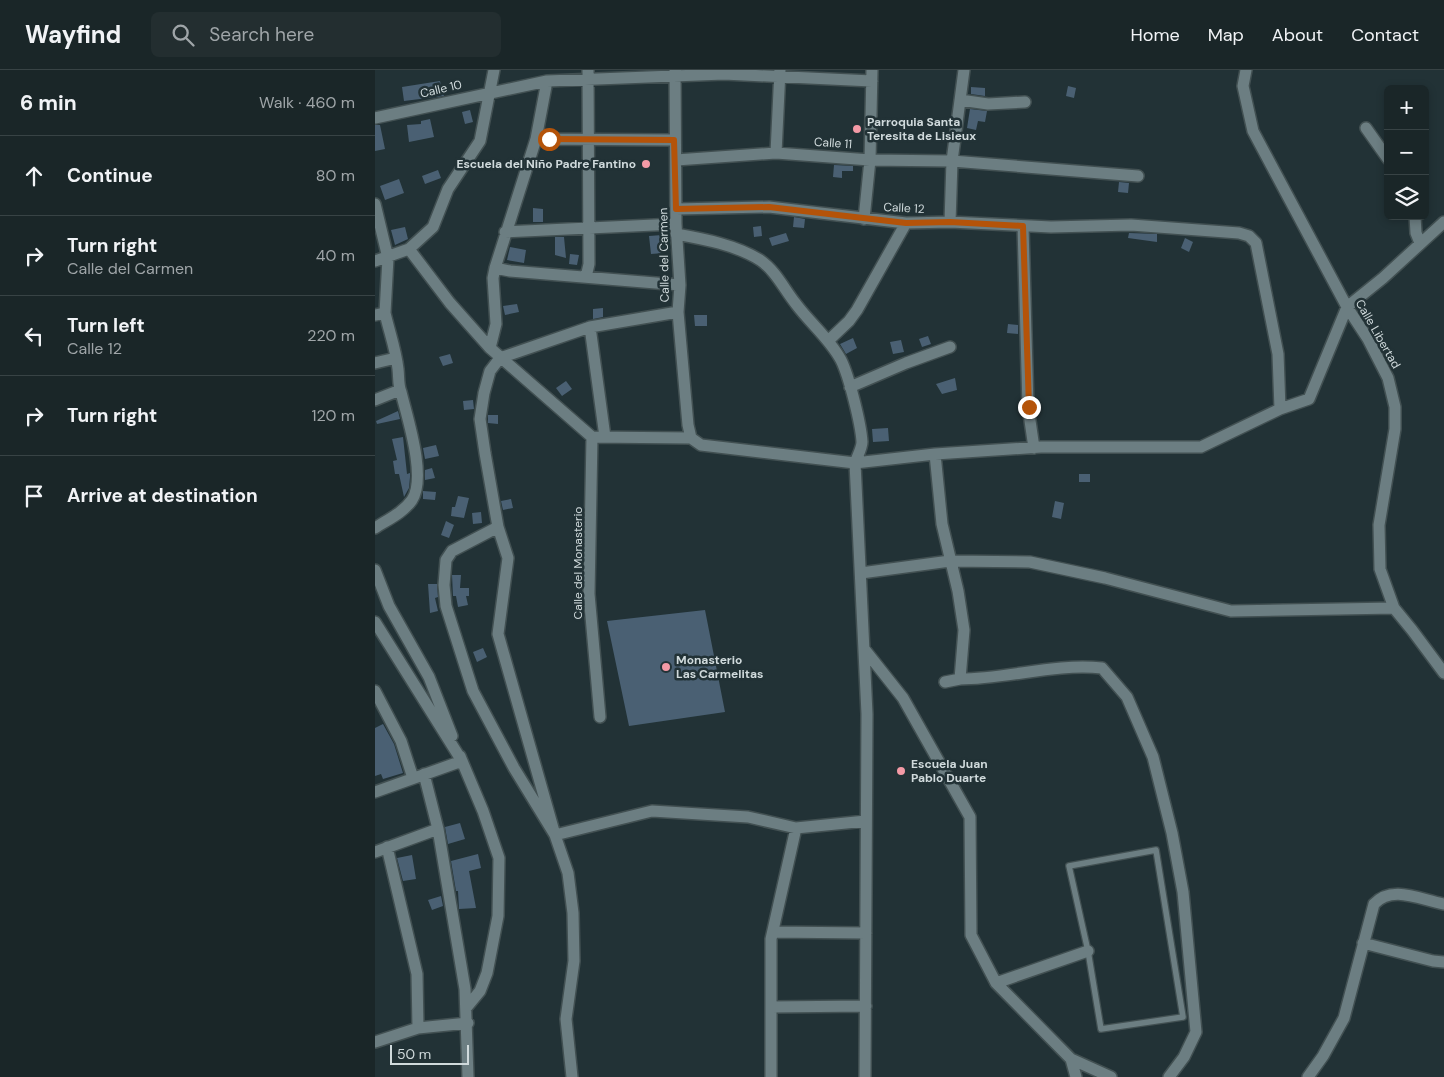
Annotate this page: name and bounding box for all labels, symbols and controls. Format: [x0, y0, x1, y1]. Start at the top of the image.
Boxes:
search box [151, 12, 501, 57]
text: Wayfind [25, 19, 121, 50]
icon: search [169, 21, 197, 49]
text: Search here [209, 22, 314, 47]
text: Home [1130, 23, 1180, 47]
text: Map [1208, 23, 1244, 47]
text: About [1272, 23, 1323, 47]
text: Contact [1351, 23, 1419, 47]
street label: Calle 10 [419, 76, 463, 102]
map controls [1384, 85, 1429, 220]
button: + [1384, 85, 1429, 130]
text: 6 min [20, 89, 77, 117]
text: Walk · 460 m [259, 92, 355, 113]
place label: Parroquia Santa Teresita de Lisieux [867, 114, 976, 144]
marker: Parroquia Santa Teresita de Lisieux [851, 123, 863, 135]
route start [538, 128, 561, 151]
button: − [1384, 130, 1429, 175]
street label: Calle 11 [813, 134, 853, 152]
place label: Escuela del Niño Padre Fantino [456, 156, 636, 172]
marker: Escuela del Niño Padre Fantino [640, 158, 652, 170]
icon: ahead [20, 162, 48, 190]
text: Continue [67, 163, 153, 188]
text: 80 m [316, 165, 355, 186]
button: layers [1384, 175, 1429, 220]
street label: Calle 12 [883, 199, 925, 217]
street label: Calle del Carmen [655, 207, 673, 302]
text: Turn right [67, 233, 157, 258]
icon: right [20, 242, 48, 270]
text: 40 m [316, 245, 355, 266]
text: Calle del Carmen [67, 258, 193, 279]
street label: Calle Libertad [1352, 297, 1404, 371]
text: Turn left [67, 313, 145, 338]
icon: left [20, 322, 48, 350]
text: 220 m [307, 325, 355, 346]
text: Calle 12 [67, 338, 122, 359]
route end [1018, 396, 1041, 419]
icon: right [20, 402, 48, 430]
text: Turn right [67, 403, 157, 428]
text: 120 m [311, 405, 355, 426]
icon: arrive [20, 482, 48, 510]
text: Arrive at destination [67, 483, 258, 508]
street label: Calle del Monasterio [570, 507, 586, 619]
place label: Monasterio Las Carmelitas [676, 652, 763, 682]
marker: Monasterio Las Carmelitas [660, 661, 672, 673]
place label: Escuela Juan Pablo Duarte [911, 756, 988, 786]
marker: Escuela Juan Pablo Duarte [895, 765, 907, 777]
scale bar [390, 1042, 469, 1065]
text: 50 m [397, 1045, 431, 1063]

